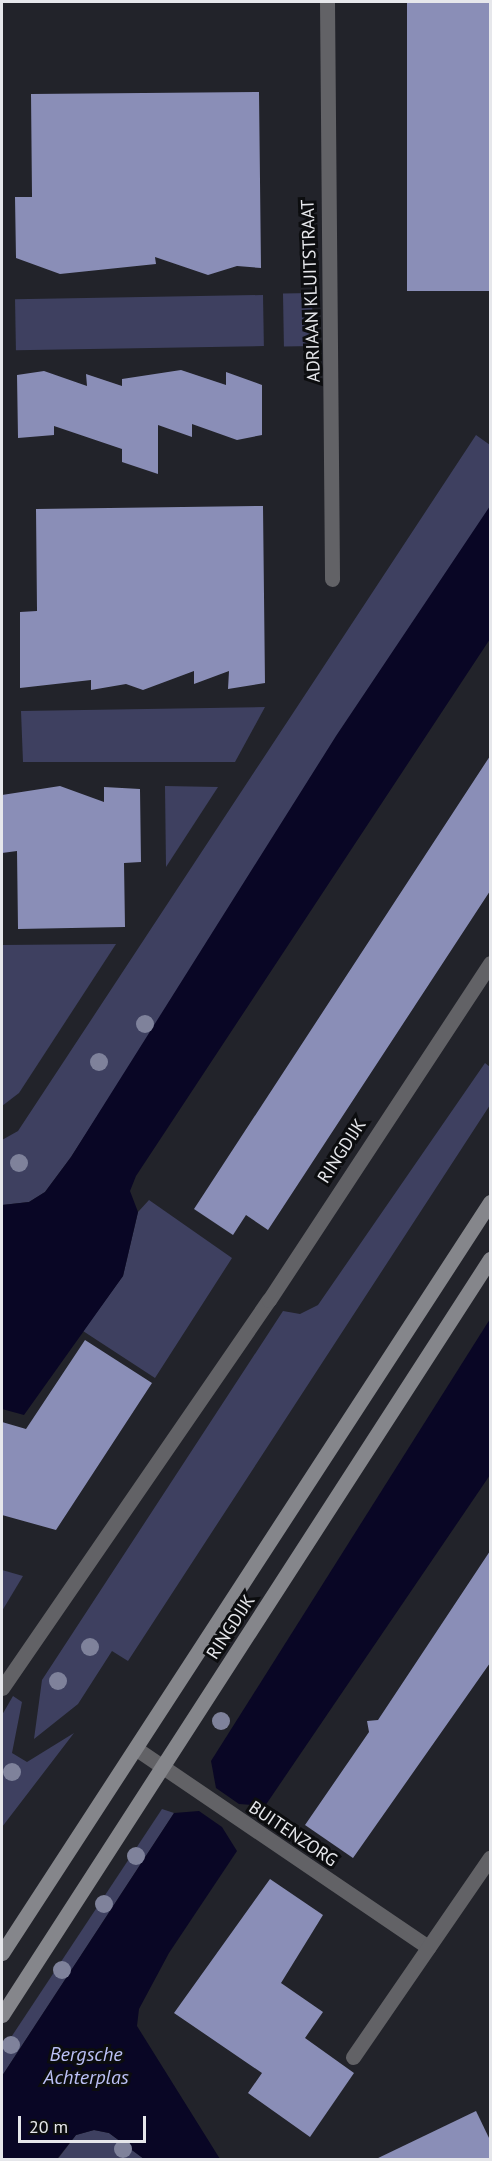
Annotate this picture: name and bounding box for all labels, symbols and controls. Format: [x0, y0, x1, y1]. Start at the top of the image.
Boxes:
street label: ADRIAAN KLUITSTRAAT [297, 199, 325, 383]
street label: RINGDIJK [313, 1115, 371, 1187]
street label: RINGDIJK [202, 1591, 260, 1663]
street label: BUITENZORG [245, 1797, 341, 1871]
water label: Bergsche Achterplas [43, 2043, 129, 2090]
scale bar [21, 2104, 148, 2142]
text: 20 m [29, 2115, 68, 2138]

